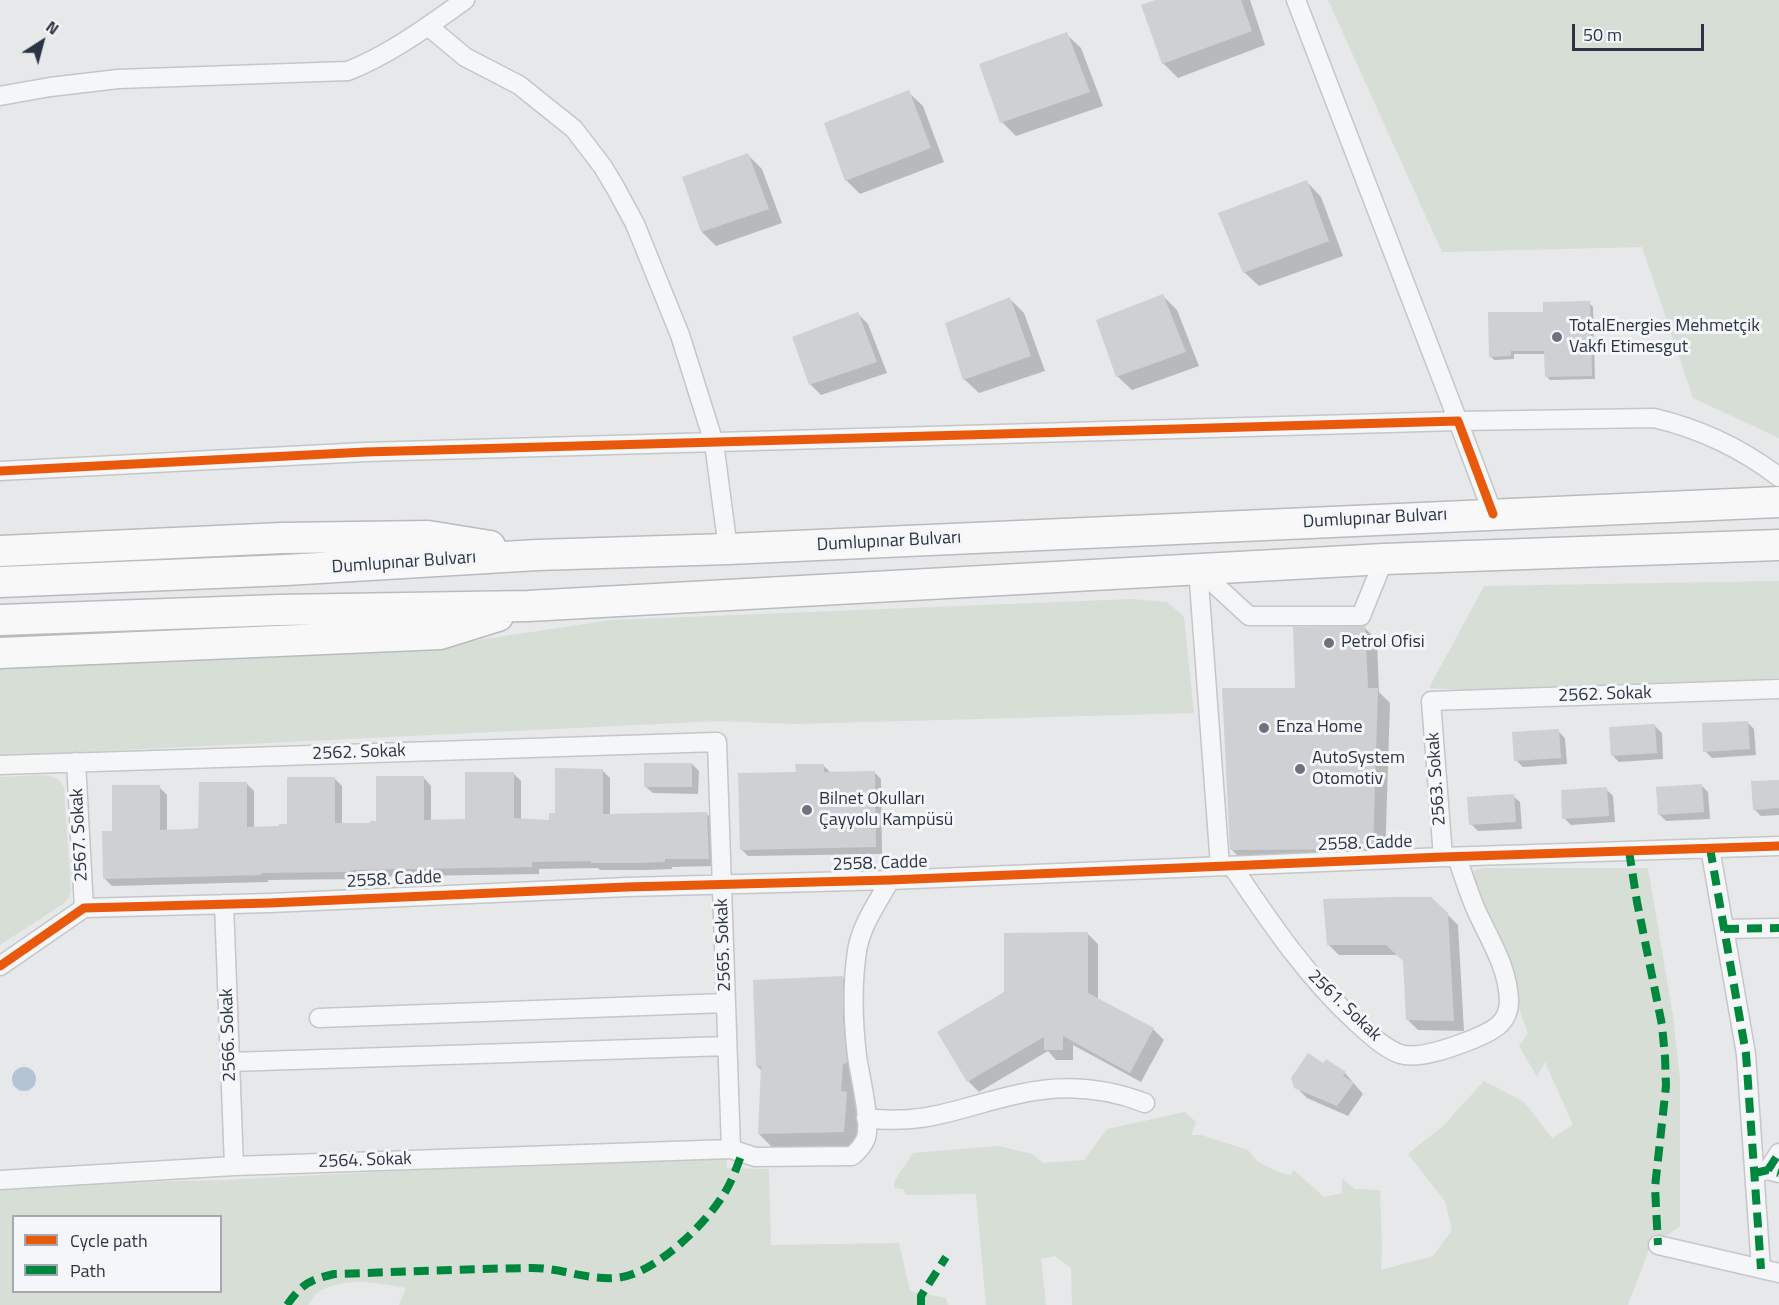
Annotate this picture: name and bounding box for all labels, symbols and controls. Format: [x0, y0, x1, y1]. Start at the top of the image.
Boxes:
north arrow [12, 12, 72, 72]
scale bar [1575, 12, 1707, 50]
text: N [41, 14, 64, 40]
text: 50 m [1583, 21, 1622, 48]
place label: TotalEnergies Mehmetçik Vakfı Etimesgut [1569, 316, 1760, 358]
marker: TotalEnergies Mehmetçik Vakfı Etimesgut [1550, 330, 1564, 344]
street label: Dumlupınar Bulvarı [1302, 504, 1448, 534]
street label: Dumlupınar Bulvarı [816, 527, 962, 557]
street label: Dumlupınar Bulvarı [331, 547, 477, 579]
place label: Petrol Ofisi [1341, 632, 1425, 654]
marker: Petrol Ofisi [1322, 636, 1336, 650]
street label: 2562. Sokak [1558, 683, 1652, 707]
place label: Enza Home [1276, 717, 1362, 739]
marker: Enza Home [1257, 721, 1271, 735]
street label: 2563. Sokak [1423, 732, 1451, 826]
street label: 2562. Sokak [312, 741, 406, 765]
place label: AutoSystem Otomotiv [1312, 748, 1405, 790]
marker: AutoSystem Otomotiv [1293, 762, 1307, 776]
street label: 2567. Sokak [67, 788, 93, 882]
place label: Bilnet Okulları Çayyolu Kampüsü [819, 789, 953, 832]
marker: Bilnet Okulları Çayyolu Kampüsü [800, 803, 814, 817]
street label: 2558. Cadde [1317, 832, 1413, 856]
street label: 2558. Cadde [832, 852, 928, 876]
street label: 2558. Cadde [346, 867, 442, 893]
street label: 2565. Sokak [712, 898, 736, 992]
street label: 2561. Sokak [1303, 966, 1385, 1046]
street label: 2566. Sokak [217, 988, 241, 1082]
street label: 2564. Sokak [318, 1149, 412, 1173]
legend [12, 1215, 222, 1293]
text: Cycle path [70, 1227, 148, 1254]
text: Path [70, 1257, 106, 1284]

